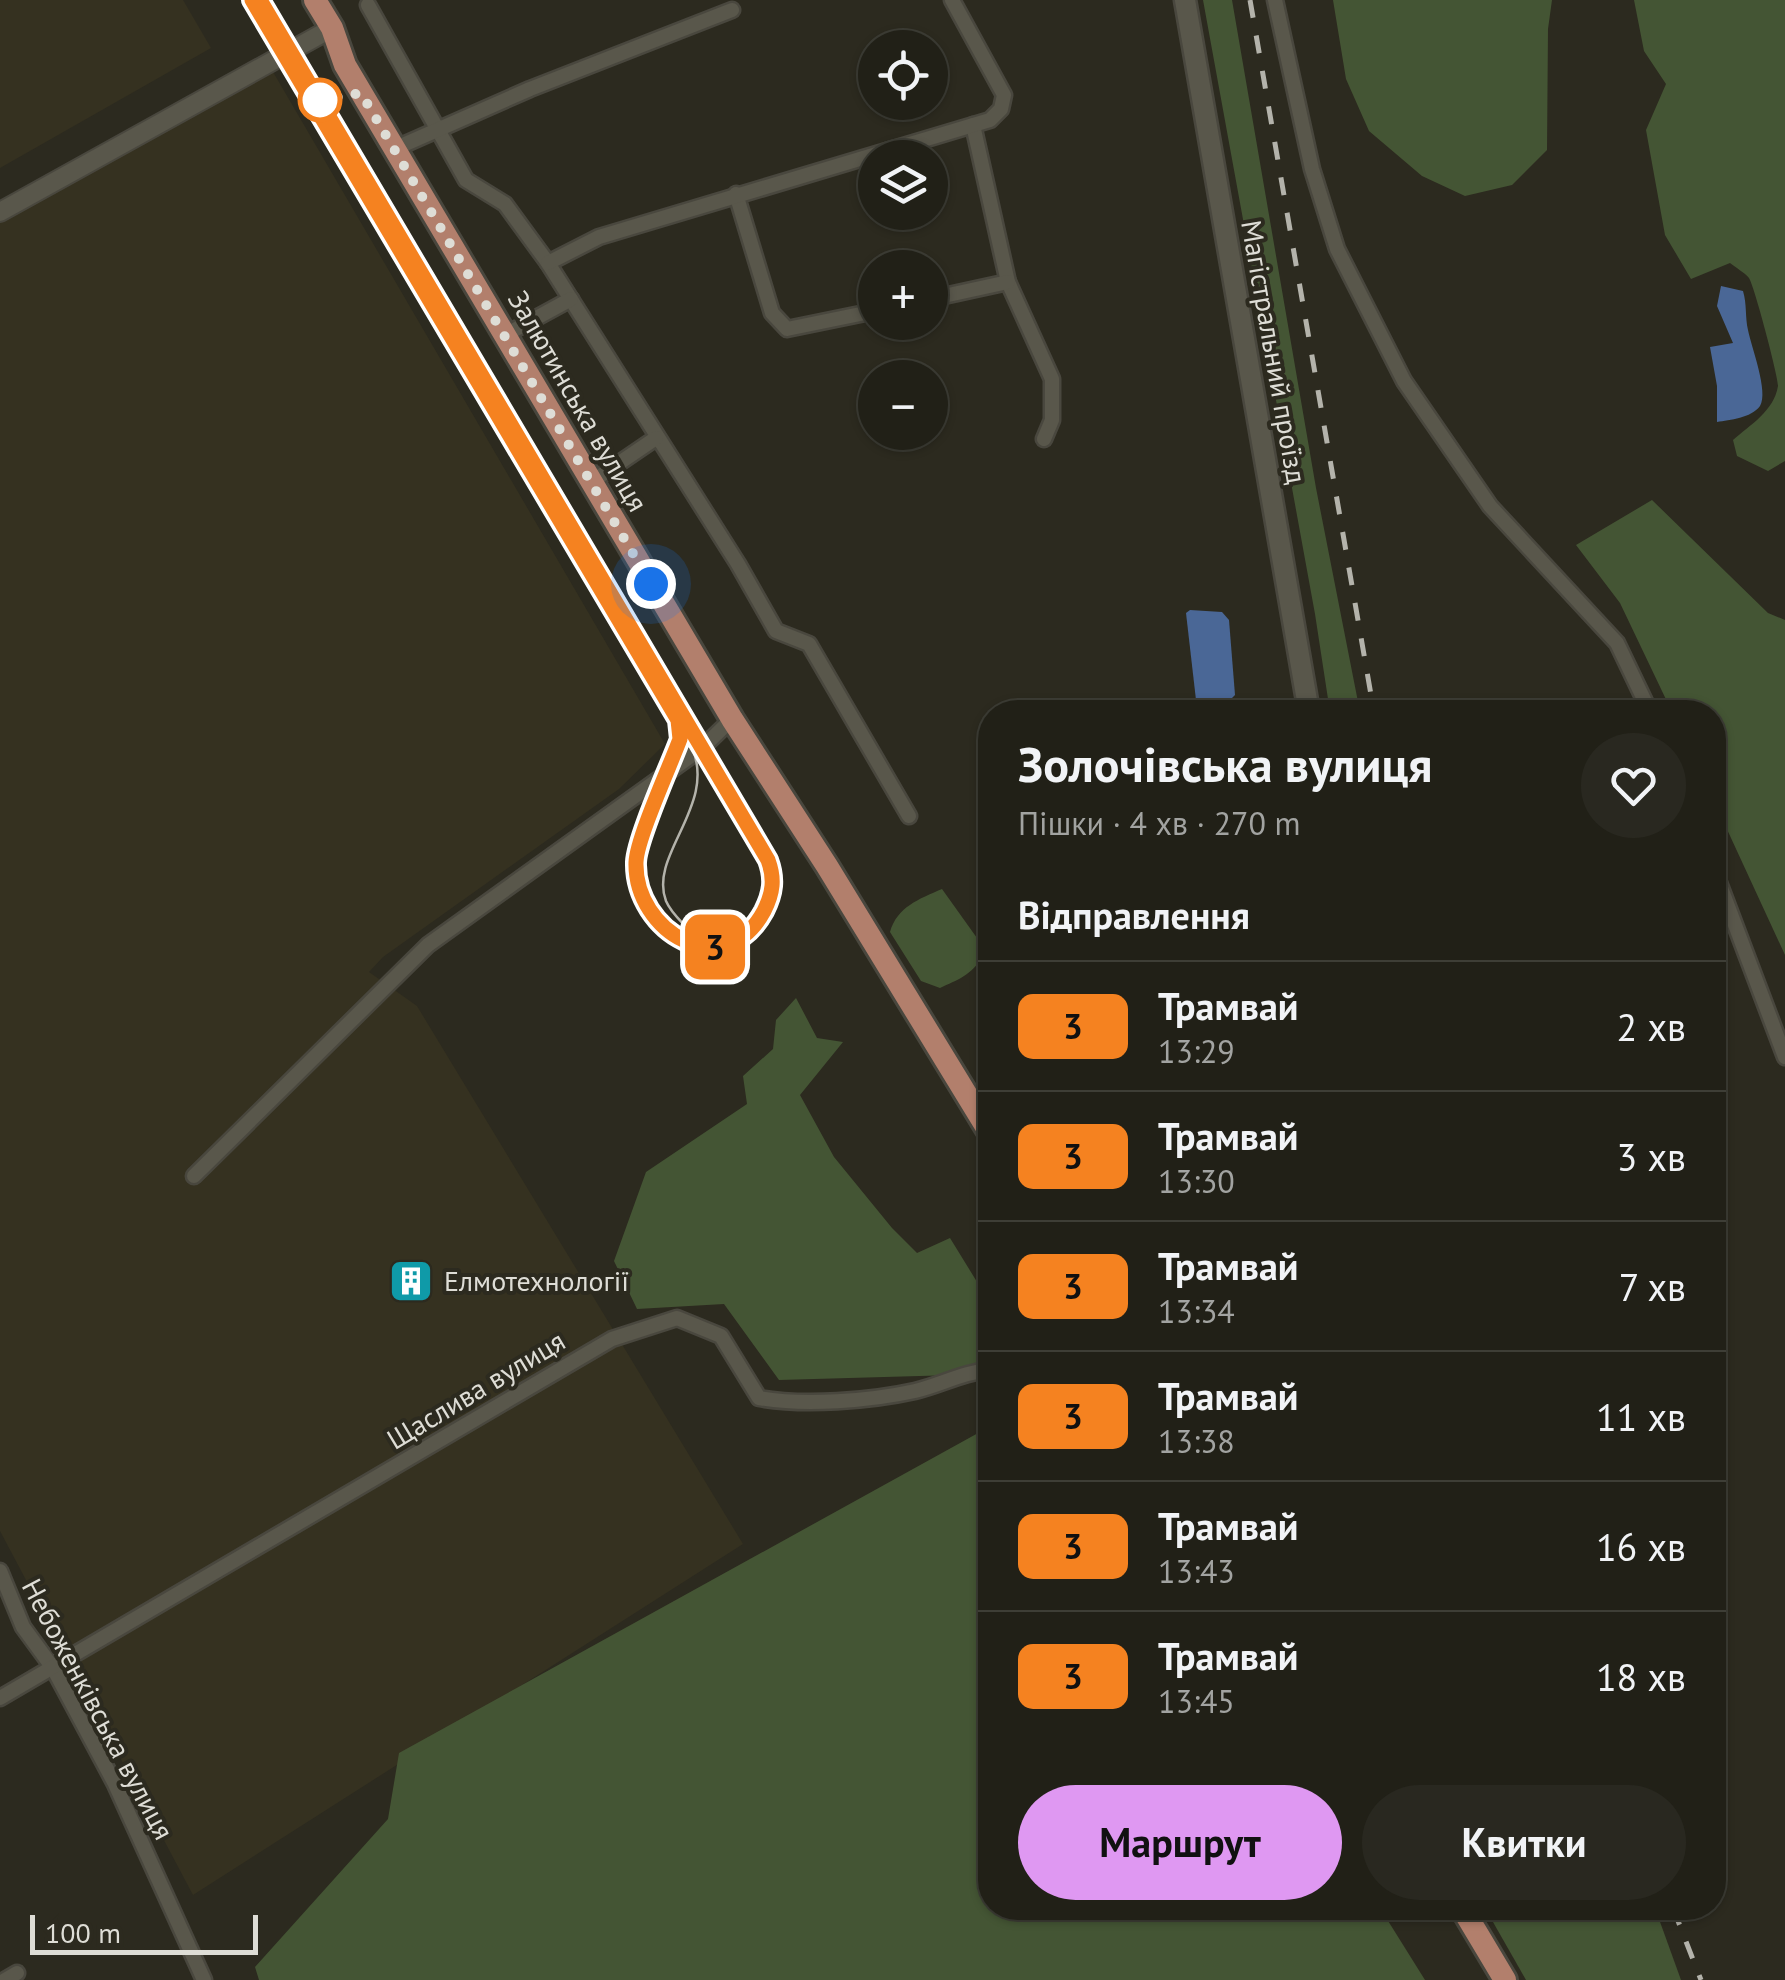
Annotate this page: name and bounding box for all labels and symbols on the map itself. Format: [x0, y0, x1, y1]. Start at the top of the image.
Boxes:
unlabelled marker [299, 79, 341, 121]
street label: Магістральний проїзд [1233, 217, 1316, 487]
street label: Залютинська вулиця [500, 284, 657, 518]
your location [626, 559, 676, 609]
line badge: 3 [682, 914, 748, 980]
building icon: Елмотехнології [388, 1258, 434, 1304]
place label: Елмотехнології [444, 1262, 629, 1299]
street label: Щаслива вулиця [380, 1322, 572, 1457]
street label: Небоженківська вулиця [14, 1572, 183, 1846]
scale bar [30, 1910, 258, 1954]

